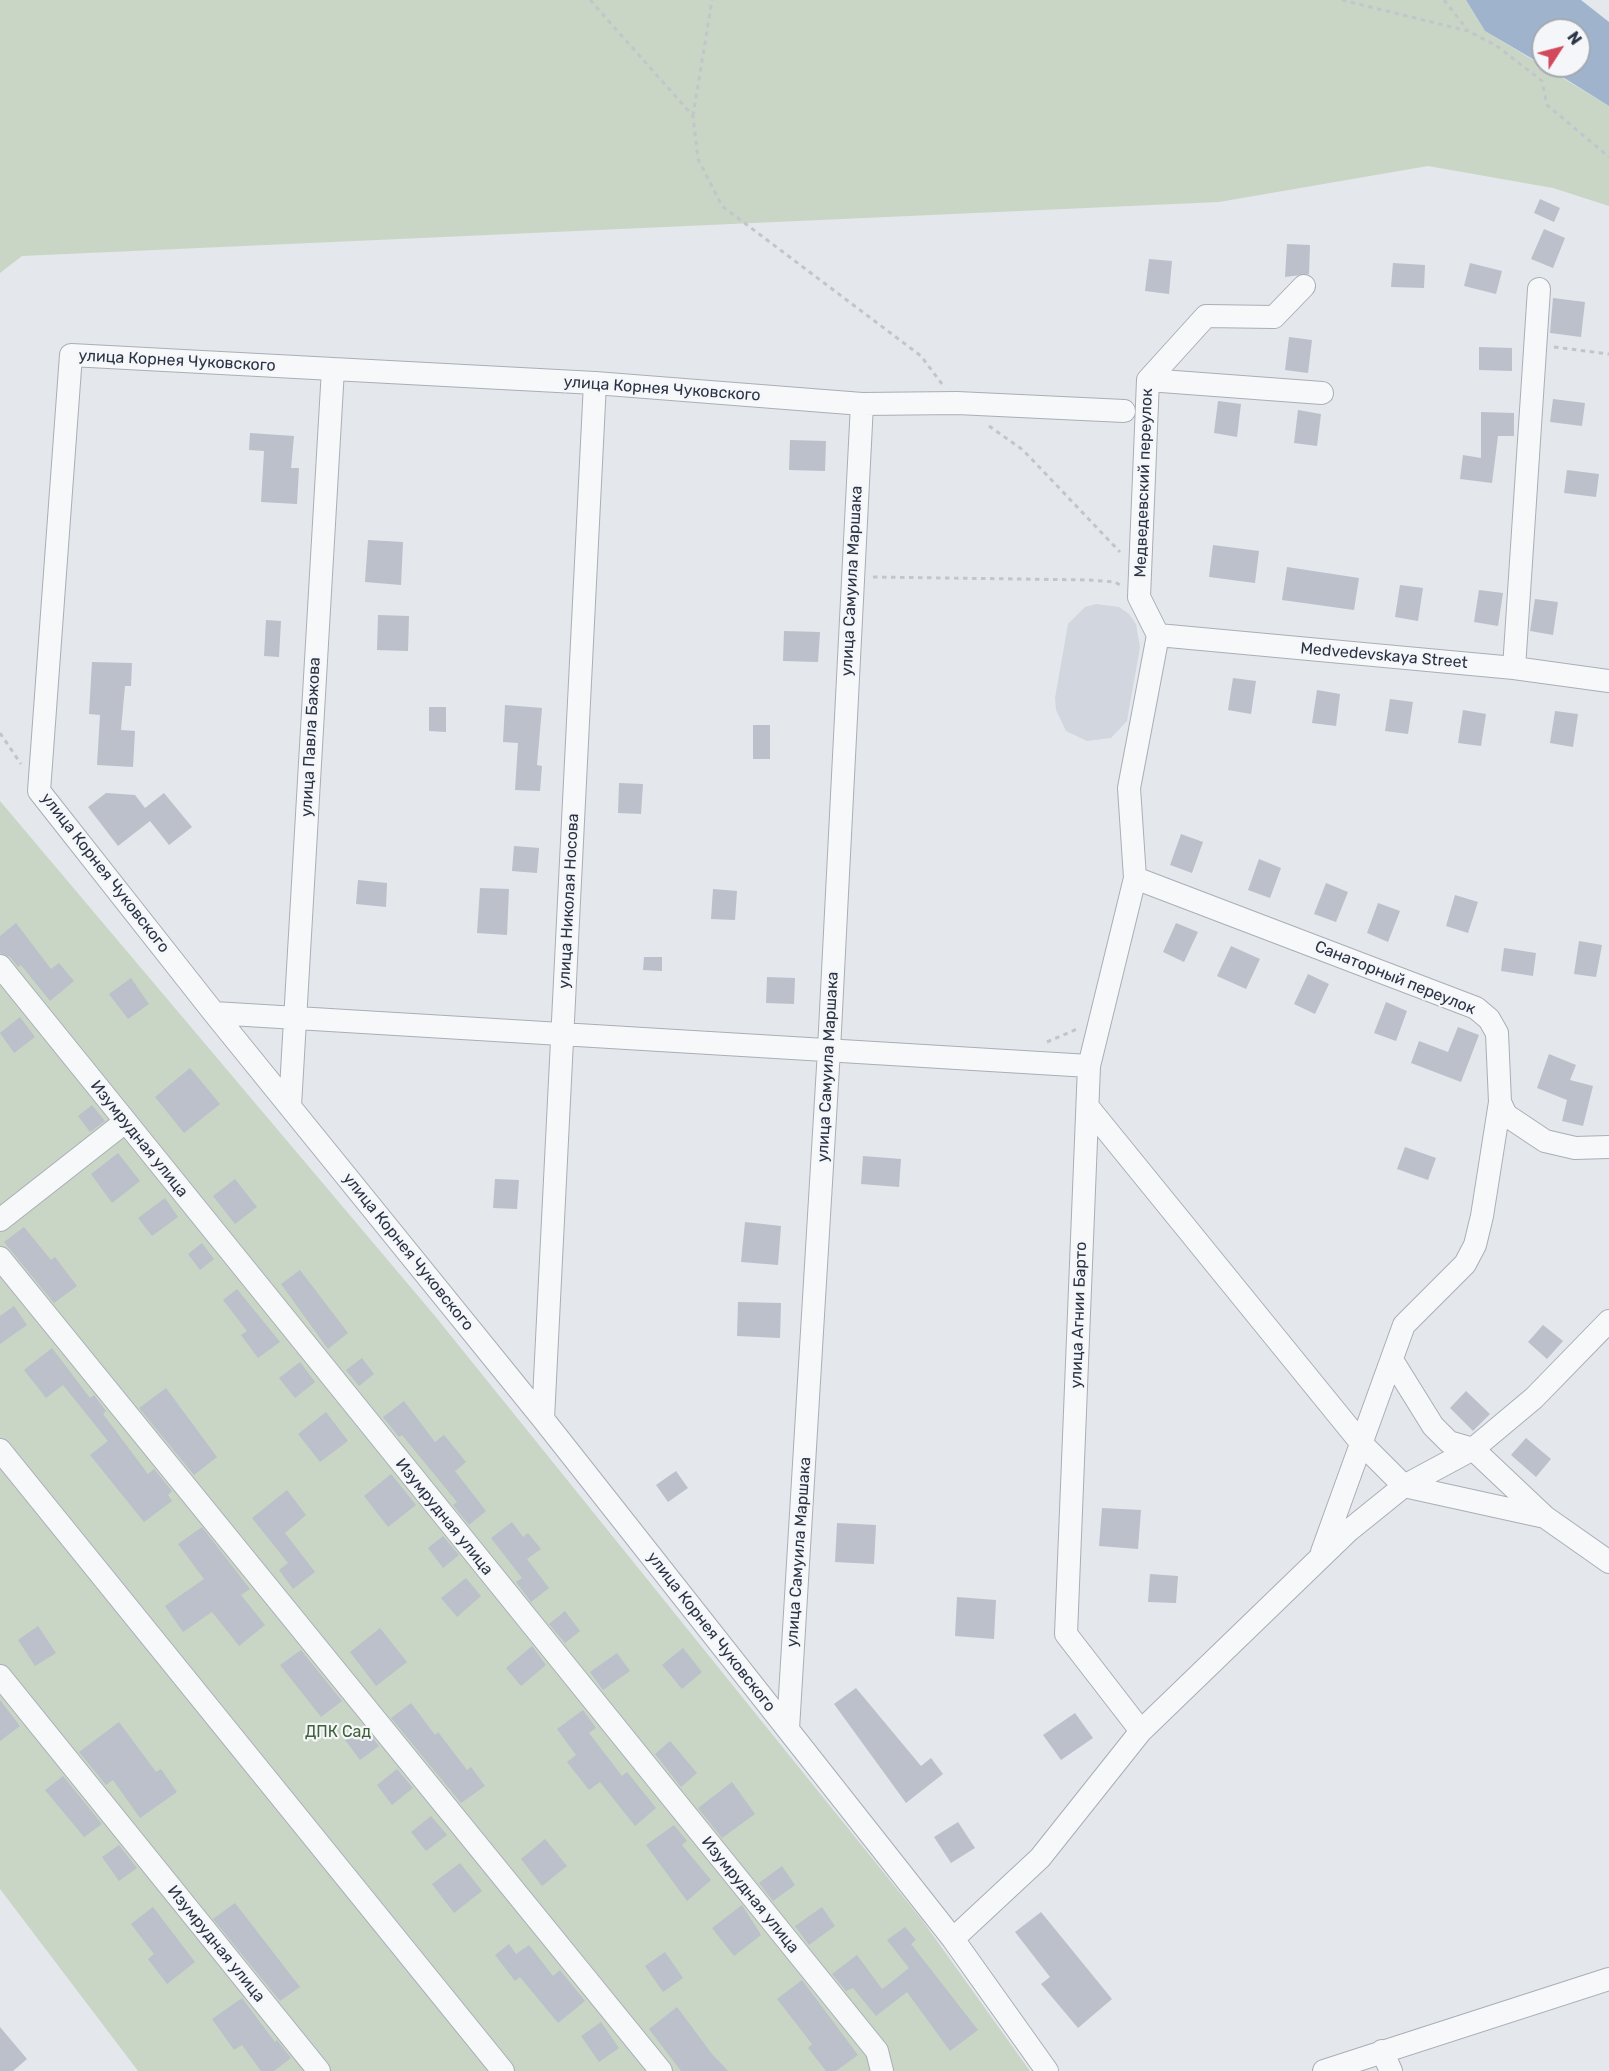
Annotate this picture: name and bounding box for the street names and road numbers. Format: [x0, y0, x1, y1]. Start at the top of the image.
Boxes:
street label: улица Корнея Чуковского [78, 346, 276, 376]
street label: улица Корнея Чуковского [563, 373, 761, 405]
street label: Медведевский переулок [1131, 388, 1157, 578]
street label: улица Самуила Маршака [837, 485, 867, 677]
street label: Medvedevskaya Street [1300, 639, 1468, 673]
street label: улица Павла Бажова [297, 657, 325, 817]
street label: улица Корнея Чуковского [37, 789, 173, 957]
street label: улица Николая Носова [555, 813, 583, 989]
street label: Санаторный переулок [1312, 937, 1478, 1019]
street label: улица Самуила Маршака [813, 971, 843, 1163]
street label: Изумрудная улица [86, 1077, 192, 1201]
street label: улица Корнея Чуковского [338, 1169, 478, 1335]
street label: улица Агнии Барто [1067, 1241, 1091, 1389]
street label: Изумрудная улица [391, 1455, 497, 1579]
street label: улица Самуила Маршака [783, 1456, 815, 1648]
street label: улица Корнея Чуковского [643, 1548, 779, 1716]
street label: Изумрудная улица [697, 1833, 803, 1957]
street label: Изумрудная улица [163, 1882, 269, 2006]

